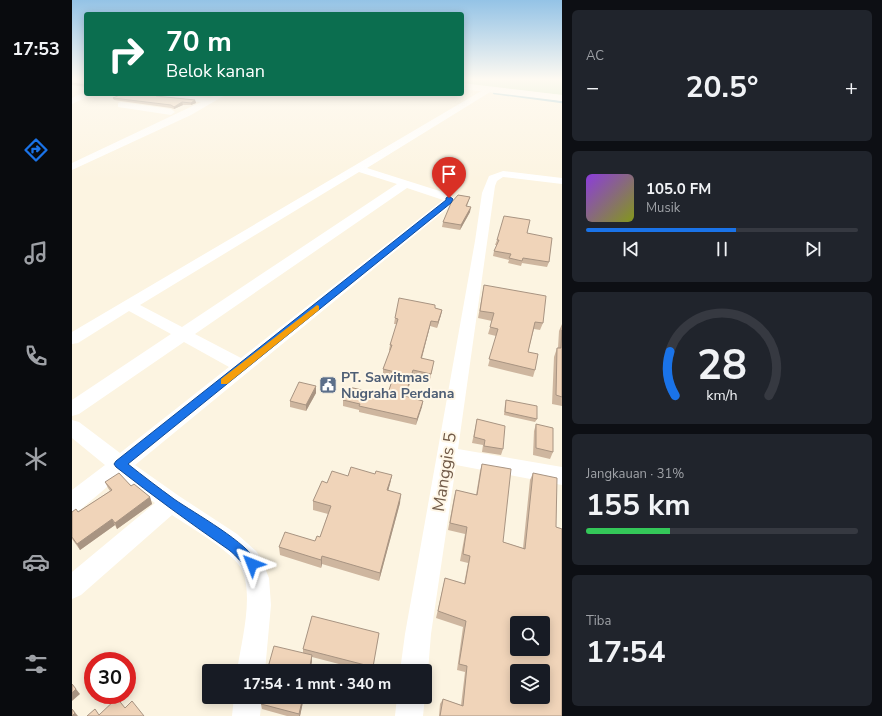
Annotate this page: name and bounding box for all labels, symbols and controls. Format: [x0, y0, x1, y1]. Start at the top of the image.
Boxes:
text: 70 m [166, 23, 232, 61]
icon: right [100, 28, 152, 80]
text: 17:53 [12, 37, 60, 61]
text: AC [586, 47, 604, 65]
text: Belok kanan [166, 59, 265, 83]
text: 20.5° [686, 67, 758, 108]
text: − [586, 73, 599, 103]
text: + [845, 73, 858, 103]
icon: directions [22, 136, 50, 164]
pin [432, 157, 466, 198]
icon: arrive [438, 163, 460, 185]
text: 105.0 FM [646, 179, 711, 199]
text: Musik [646, 199, 680, 217]
icon: previous [620, 238, 642, 260]
icon: pause [711, 238, 733, 260]
icon: next [802, 238, 824, 260]
icon: music [22, 239, 50, 267]
text: 28 [697, 337, 747, 394]
icon: phone [22, 342, 50, 370]
place label: PT. Sawitmas Nugraha Perdana [341, 368, 454, 403]
public building icon: PT. Sawitmas Nugraha Perdana [318, 375, 338, 395]
text: km/h [706, 386, 738, 405]
street label: Manggis 5 [427, 431, 462, 513]
icon: climate [22, 445, 50, 473]
text: Jangkauan · 31% [586, 465, 684, 483]
text: 155 km [586, 485, 691, 526]
position arrow [231, 543, 273, 585]
icon: car [22, 548, 50, 576]
text: Tiba [586, 612, 611, 630]
map controls [510, 616, 550, 704]
button: search [510, 616, 550, 656]
text: 17:54 [586, 632, 665, 673]
icon: filters [22, 650, 50, 678]
speed limit sign: 30 [84, 652, 136, 704]
button: layers [510, 664, 550, 704]
text: 17:54 · 1 mnt · 340 m [243, 674, 391, 694]

